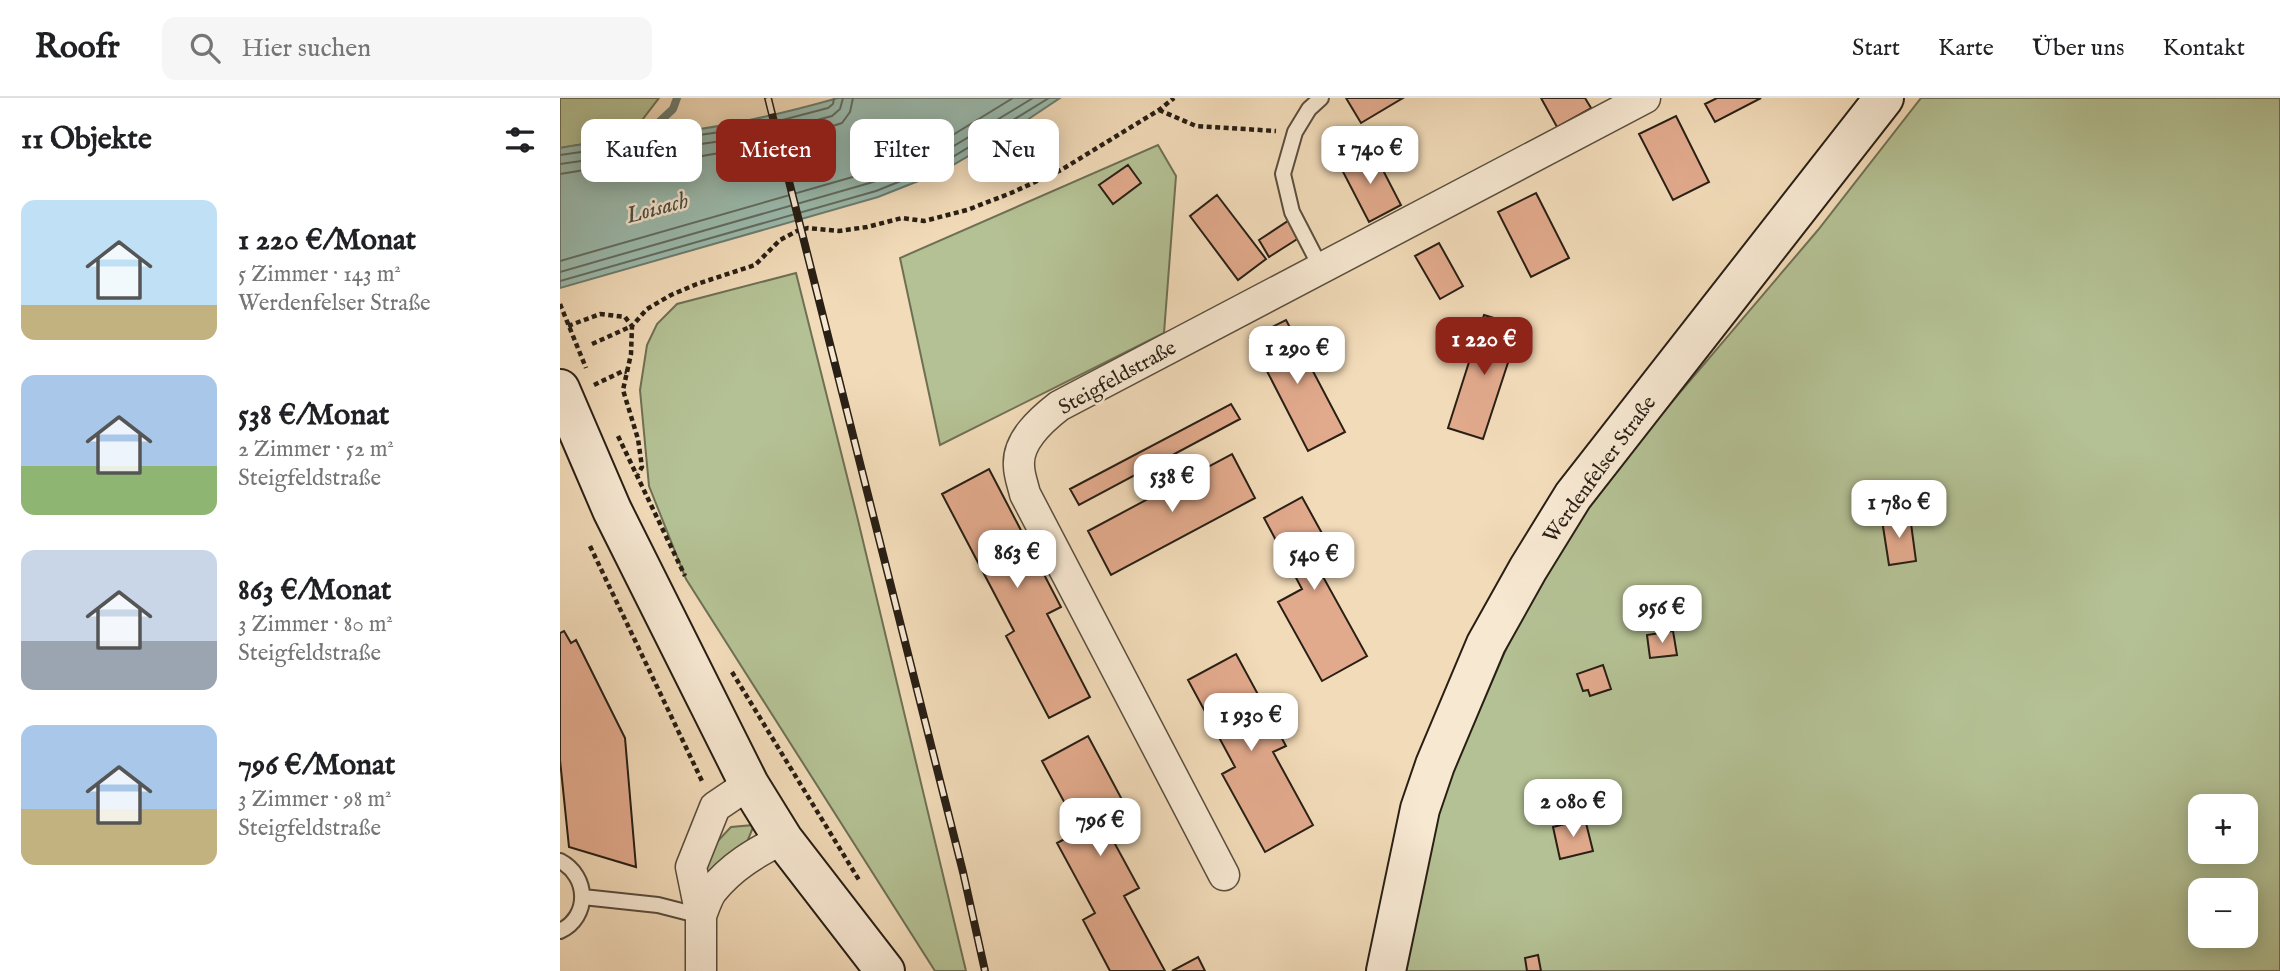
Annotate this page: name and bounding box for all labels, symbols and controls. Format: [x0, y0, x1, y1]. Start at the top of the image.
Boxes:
search box [162, 17, 652, 80]
text: Roofr [35, 27, 120, 69]
icon: search [186, 29, 224, 67]
text: Hier suchen [242, 32, 371, 65]
text: Start [1852, 33, 1900, 64]
text: Karte [1938, 33, 1994, 64]
text: Über uns [2032, 33, 2124, 64]
text: Kontakt [2162, 33, 2245, 64]
chip: Kaufen [581, 119, 702, 182]
chip: Mieten [716, 119, 836, 182]
chip: Filter [850, 119, 954, 182]
chip: Neu [968, 119, 1059, 182]
text: 11 Objekte [21, 121, 152, 159]
icon: filters [501, 121, 539, 159]
pin: 1 740 € [1305, 126, 1435, 186]
text: 1 740 € [1337, 134, 1403, 163]
water label: Loisach [622, 186, 692, 231]
text: 1 220 €/Monat [238, 222, 416, 260]
icon: home [77, 228, 161, 312]
text: 5 Zimmer · 143 m² [238, 260, 401, 289]
text: Werdenfelser Straße [238, 289, 431, 318]
pin: 1 220 € [1419, 317, 1549, 377]
text: 1 220 € [1452, 325, 1516, 354]
pin: 1 290 € [1232, 327, 1362, 386]
text: 1 290 € [1265, 334, 1329, 363]
street label: Steigfeldstraße [1054, 335, 1182, 422]
street label: Werdenfelser Straße [1538, 391, 1663, 549]
text: 538 €/Monat [238, 397, 389, 435]
icon: home [77, 403, 161, 487]
text: 2 Zimmer · 52 m² [238, 435, 394, 464]
pin: 538 € [1123, 454, 1221, 514]
text: 538 € [1150, 462, 1194, 491]
text: Steigfeldstraße [238, 464, 381, 493]
pin: 1 780 € [1834, 480, 1964, 540]
text: 1 780 € [1867, 488, 1931, 517]
pin: 863 € [968, 531, 1066, 590]
pin: 540 € [1265, 532, 1363, 592]
text: 863 € [994, 538, 1040, 567]
text: 540 € [1289, 540, 1339, 569]
text: 863 €/Monat [238, 572, 391, 610]
icon: home [77, 578, 161, 662]
pin: 956 € [1613, 586, 1711, 645]
text: 956 € [1639, 593, 1685, 622]
text: 3 Zimmer · 80 m² [238, 610, 393, 639]
text: Steigfeldstraße [238, 639, 381, 668]
pin: 1 930 € [1186, 694, 1316, 753]
text: 1 930 € [1220, 701, 1282, 730]
text: 796 €/Monat [238, 747, 395, 785]
icon: home [77, 753, 161, 837]
pin: 2 080 € [1508, 780, 1638, 839]
text: 3 Zimmer · 98 m² [238, 785, 392, 814]
text: 2 080 € [1540, 787, 1606, 816]
map controls [2188, 794, 2258, 948]
button: + [2188, 794, 2258, 864]
pin: 796 € [1051, 798, 1149, 858]
text: 796 € [1076, 806, 1125, 835]
text: Steigfeldstraße [238, 814, 381, 843]
button: − [2188, 878, 2258, 948]

